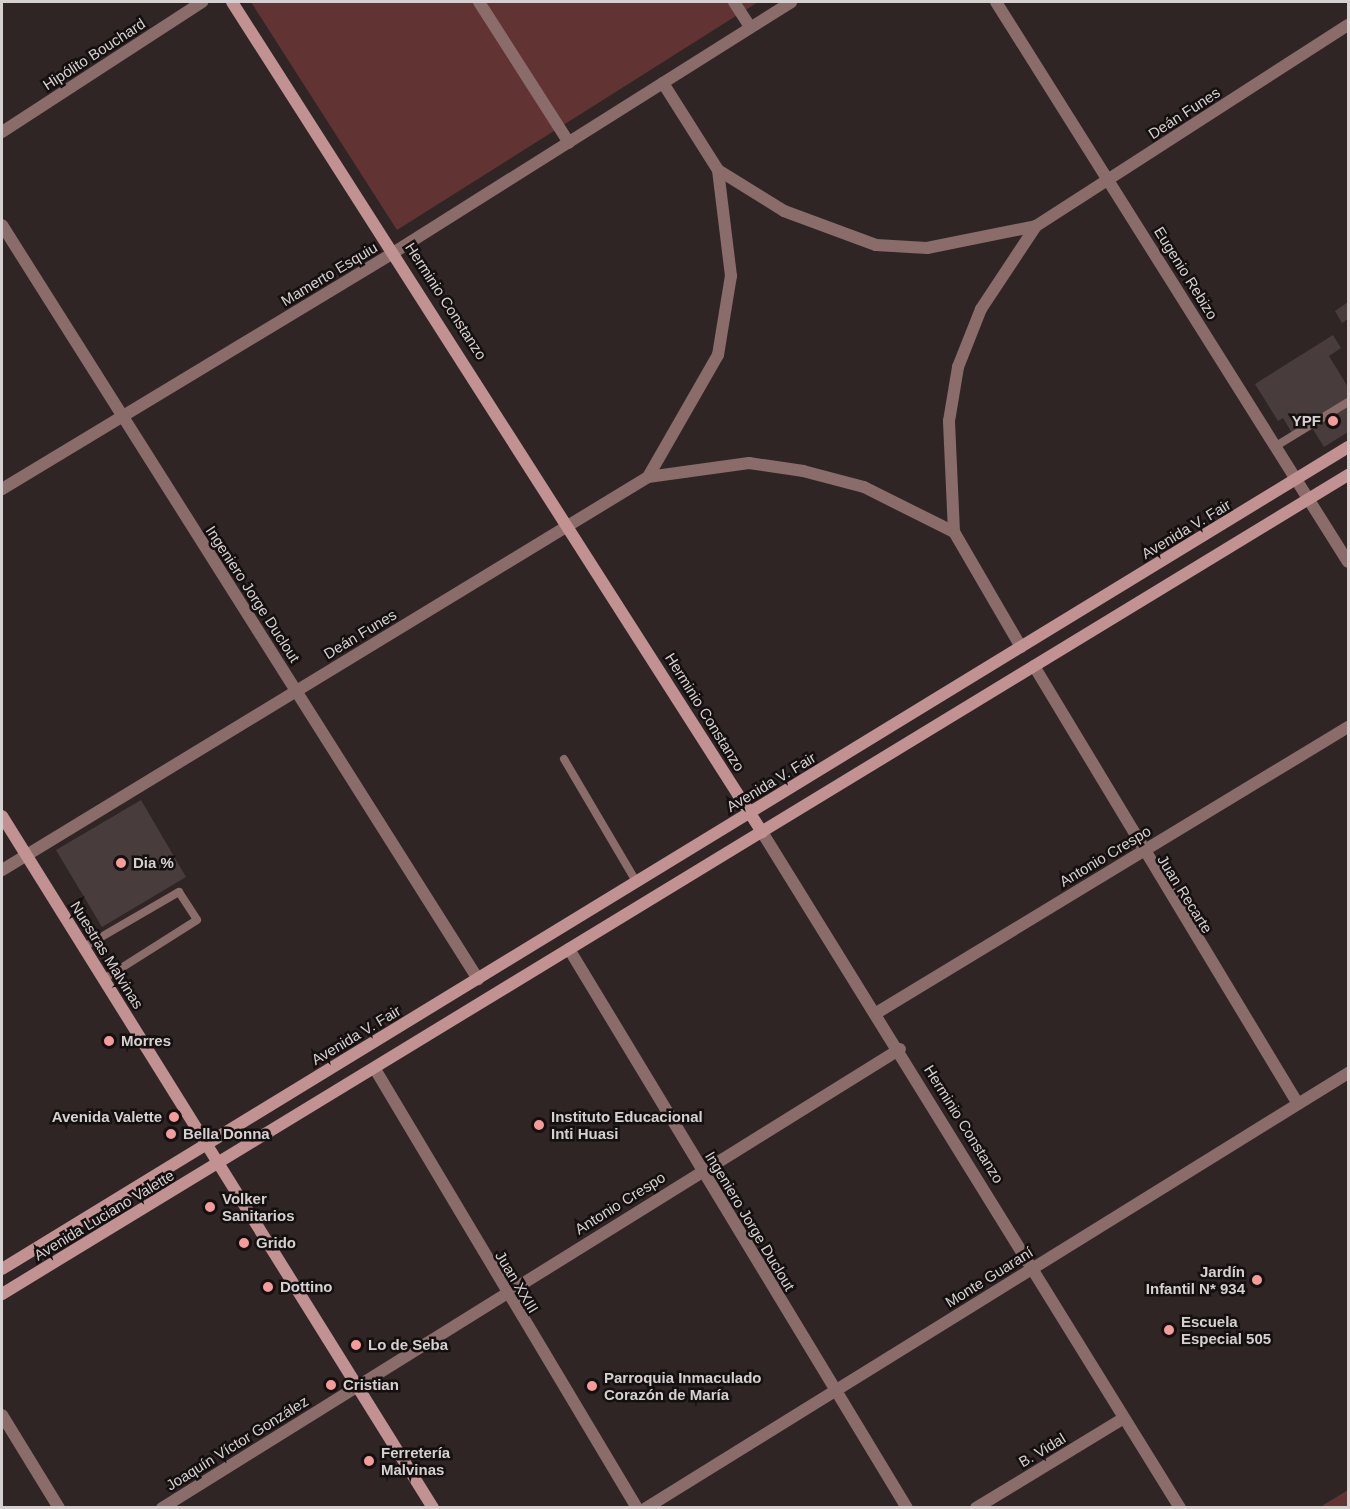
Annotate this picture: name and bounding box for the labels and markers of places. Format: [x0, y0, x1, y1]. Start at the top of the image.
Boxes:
place label: YPF [1292, 412, 1321, 430]
marker: YPF [1326, 414, 1340, 428]
place label: Dia % [133, 854, 174, 872]
marker: Dia % [114, 856, 128, 870]
place label: Morres [121, 1032, 171, 1050]
marker: Morres [102, 1034, 116, 1048]
place label: Instituto Educacional Inti Huasi [551, 1107, 703, 1142]
place label: Avenida Valette [52, 1108, 162, 1126]
marker: Avenida Valette [167, 1110, 181, 1124]
marker: Instituto Educacional Inti Huasi [532, 1118, 546, 1132]
place label: Bella Donna [183, 1125, 270, 1143]
marker: Bella Donna [164, 1127, 178, 1141]
place label: Volker Sanitarios [222, 1189, 295, 1224]
marker: Volker Sanitarios [203, 1200, 217, 1214]
place label: Grido [256, 1234, 296, 1252]
marker: Grido [237, 1236, 251, 1250]
place label: Jardín Infantil N* 934 [1146, 1262, 1245, 1297]
marker: Jardín Infantil N* 934 [1250, 1273, 1264, 1287]
place label: Dottino [280, 1278, 332, 1296]
marker: Dottino [261, 1280, 275, 1294]
place label: Escuela Especial 505 [1181, 1312, 1271, 1347]
marker: Escuela Especial 505 [1162, 1323, 1176, 1337]
place label: Lo de Seba [368, 1336, 448, 1354]
marker: Lo de Seba [349, 1338, 363, 1352]
place label: Parroquia Inmaculado Corazón de María [604, 1368, 762, 1403]
place label: Cristian [343, 1376, 399, 1394]
marker: Cristian [324, 1378, 338, 1392]
marker: Parroquia Inmaculado Corazón de María [585, 1379, 599, 1393]
place label: Ferretería Malvinas [381, 1443, 450, 1478]
marker: Ferretería Malvinas [362, 1454, 376, 1468]

